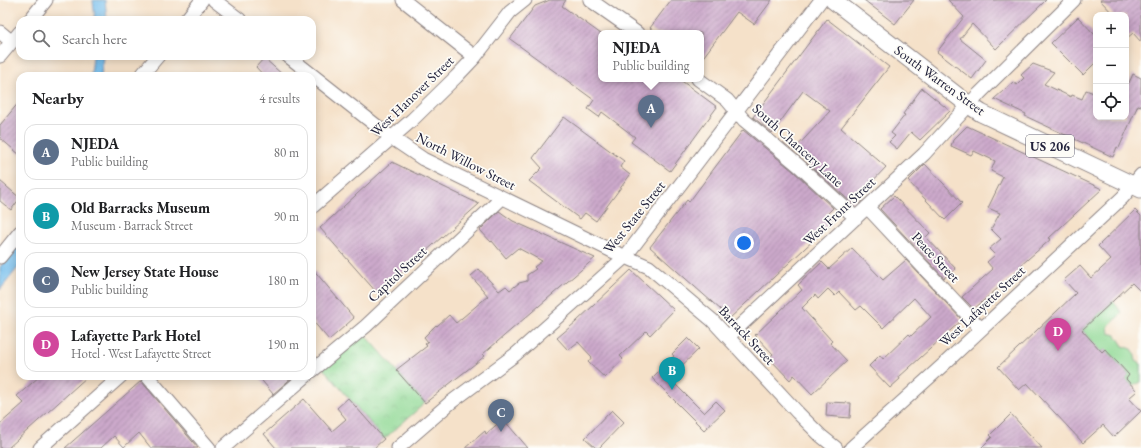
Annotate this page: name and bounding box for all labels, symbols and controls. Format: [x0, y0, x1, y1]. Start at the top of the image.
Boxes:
map controls [1093, 12, 1129, 120]
button: + [1093, 12, 1129, 48]
search box [16, 16, 316, 60]
icon: search [30, 27, 52, 49]
text: Search here [62, 29, 127, 48]
popup [598, 30, 704, 82]
text: NJEDA [613, 38, 661, 57]
street label: South Warren Street [891, 41, 989, 119]
button: − [1093, 48, 1129, 84]
street label: West Hanover Street [366, 51, 458, 140]
text: Public building [613, 57, 689, 74]
button: locate [1093, 84, 1129, 120]
text: Nearby [32, 87, 84, 109]
text: 4 results [259, 90, 300, 107]
pin: A [638, 95, 664, 128]
street label: South Chancery Lane [749, 99, 848, 191]
street label: North Willow Street [413, 128, 519, 194]
text: NJEDA [71, 134, 119, 153]
road number: US 206 [1026, 135, 1074, 157]
text: A [41, 144, 51, 161]
text: 80 m [274, 144, 299, 161]
text: Public building [71, 153, 148, 170]
street label: West Front Street [799, 172, 879, 249]
street label: West State Street [599, 176, 669, 257]
text: Old Barracks Museum [71, 198, 210, 217]
text: B [42, 208, 50, 225]
text: 90 m [274, 208, 299, 225]
text: Museum · Barrack Street [71, 217, 193, 234]
street label: Peace Street [908, 228, 964, 286]
your location [734, 233, 754, 253]
street label: Capitol Street [364, 242, 431, 306]
street label: West Lafayette Street [935, 261, 1029, 350]
text: New Jersey State House [71, 262, 218, 281]
text: C [41, 272, 51, 289]
text: 180 m [268, 272, 299, 289]
text: Public building [71, 281, 148, 298]
street label: Barrack Street [715, 302, 779, 369]
pin: D [1045, 318, 1071, 351]
text: Lafayette Park Hotel [71, 326, 201, 345]
text: D [41, 336, 51, 353]
text: 190 m [268, 336, 299, 353]
text: Hotel · West Lafayette Street [71, 345, 211, 362]
pin: B [659, 357, 685, 390]
pin: C [488, 399, 514, 432]

